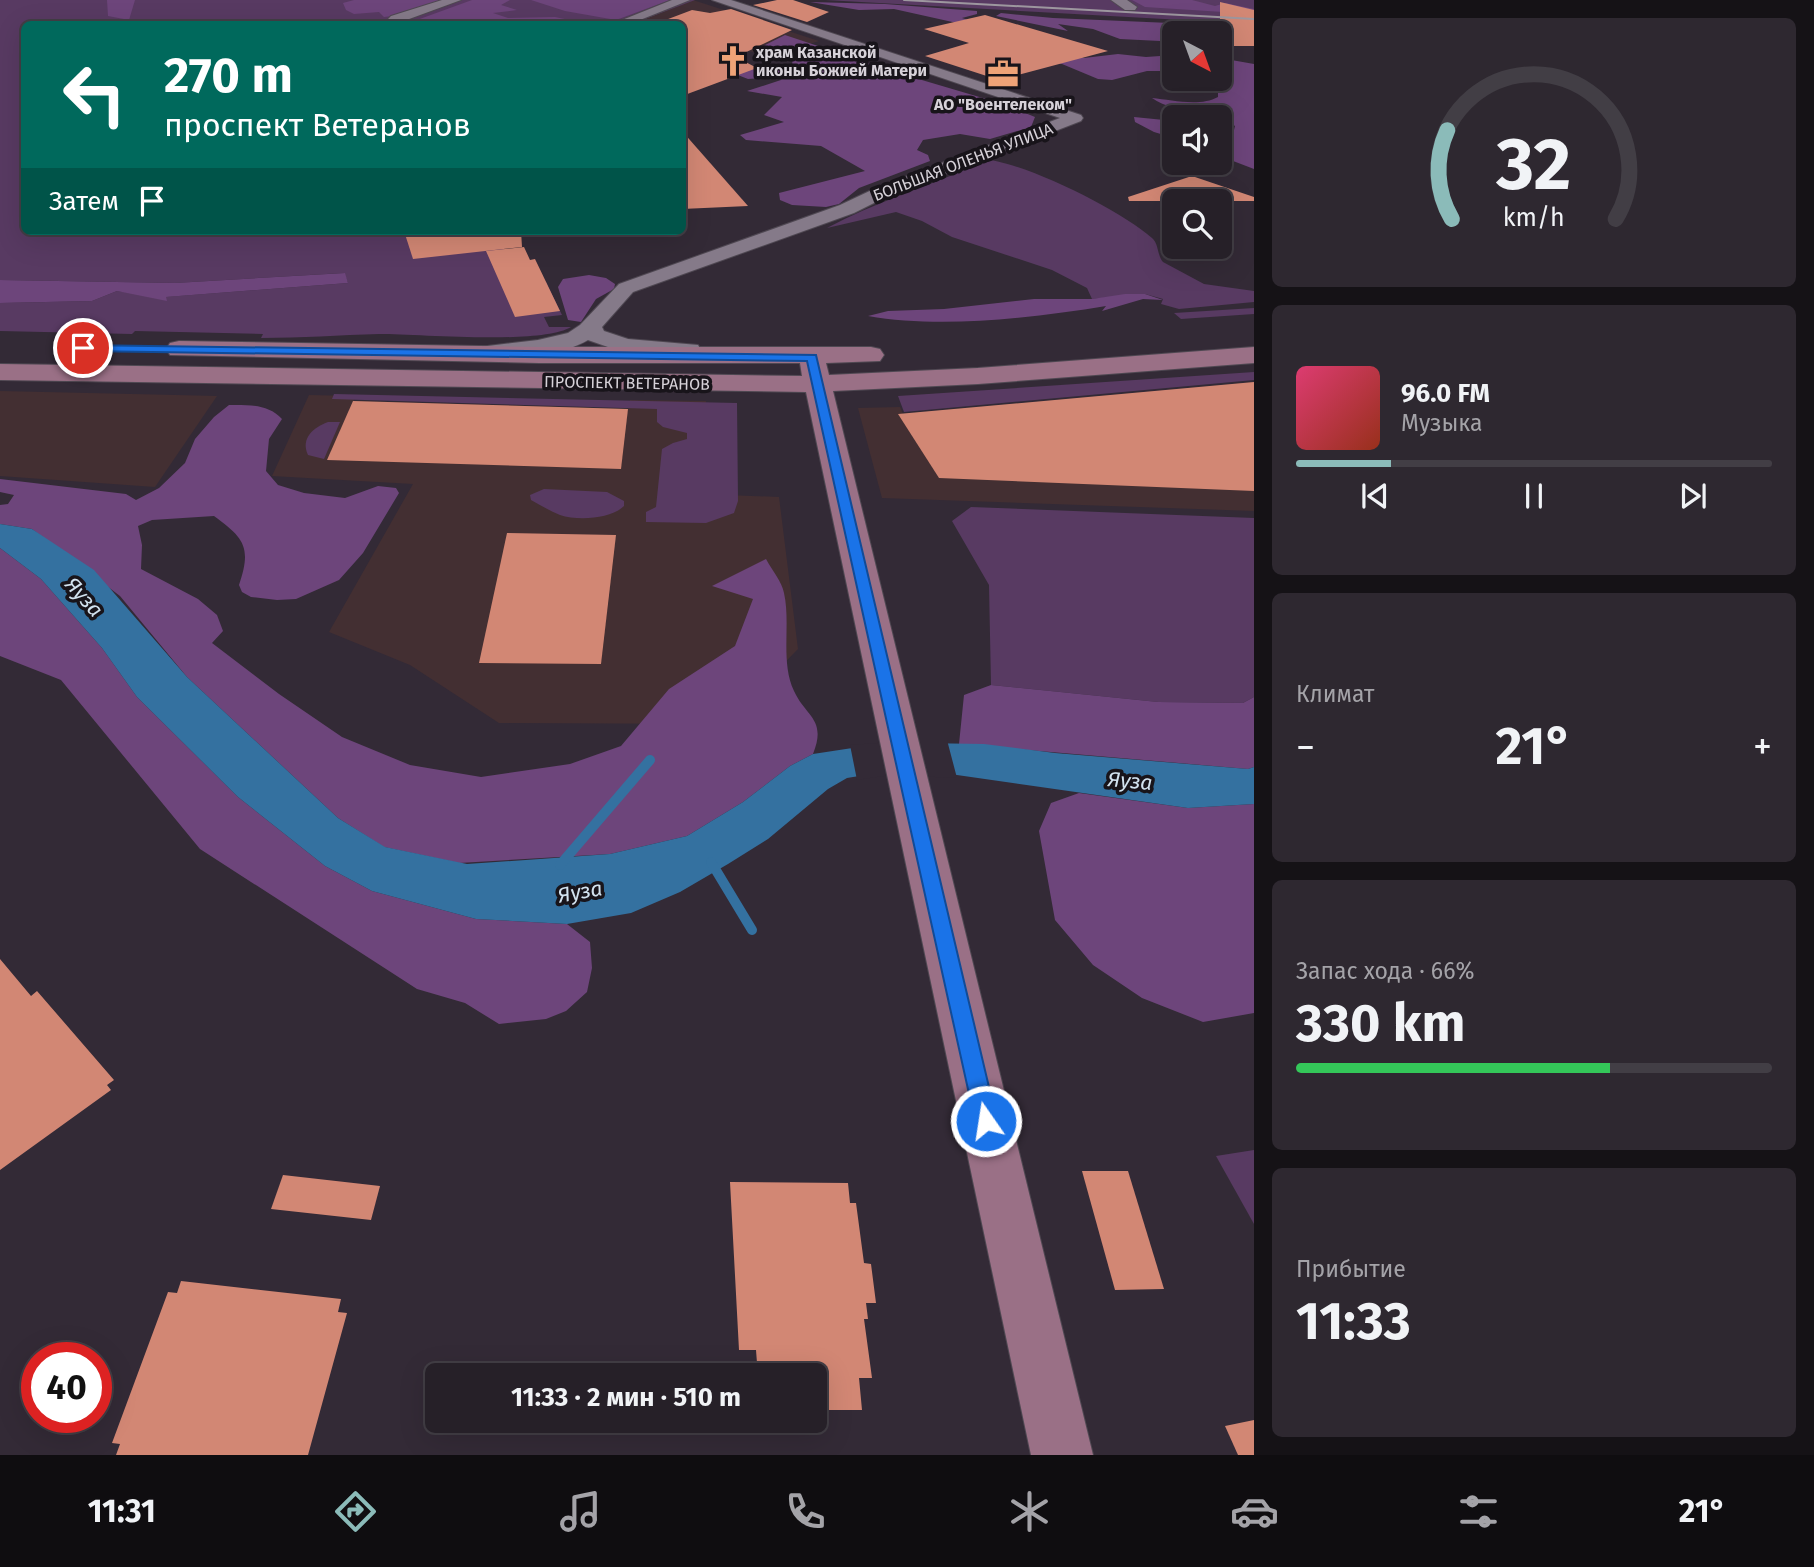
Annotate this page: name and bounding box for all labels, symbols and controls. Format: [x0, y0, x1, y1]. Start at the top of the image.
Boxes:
north arrow [1162, 21, 1232, 91]
map controls [1162, 21, 1232, 259]
place label: храм Казанской иконы Божией Матери [755, 43, 927, 80]
church icon: храм Казанской иконы Божией Матери [716, 44, 750, 78]
text: 270 m [164, 46, 293, 105]
icon: left [49, 49, 140, 140]
office icon: АО "Воентелеком" [986, 57, 1020, 91]
place label: АО "Воентелеком" [933, 95, 1072, 114]
button: sound [1162, 105, 1232, 175]
text: проспект Ветеранов [164, 106, 471, 144]
street label: БОЛЬШАЯ ОЛЕНЬЯ УЛИЦА [870, 119, 1056, 205]
text: 32 [1496, 121, 1571, 208]
icon: arrive [133, 182, 171, 220]
text: Затем [49, 186, 119, 217]
button: search [1162, 189, 1232, 259]
text: km/h [1503, 203, 1565, 233]
pin [53, 318, 113, 378]
icon: arrive [64, 329, 102, 367]
street label: ПРОСПЕКТ ВЕТЕРАНОВ [544, 372, 710, 394]
text: 96.0 FM [1401, 378, 1490, 409]
text: Музыка [1401, 409, 1482, 437]
icon: previous [1356, 477, 1394, 515]
icon: pause [1515, 477, 1553, 515]
icon: next [1674, 477, 1712, 515]
water label: Яуза [59, 571, 109, 622]
text: Климат [1296, 680, 1374, 708]
text: 21° [1496, 715, 1573, 778]
text: − [1296, 724, 1315, 770]
text: + [1753, 724, 1772, 770]
water label: Яуза [1106, 766, 1153, 796]
water label: Яуза [555, 875, 604, 909]
text: Запас хода · 66% [1296, 957, 1474, 985]
text: 330 km [1296, 992, 1465, 1055]
position arrow [949, 1084, 1023, 1158]
text: Прибытие [1296, 1255, 1406, 1283]
text: 11:33 [1296, 1290, 1411, 1353]
speed limit sign: 40 [21, 1342, 112, 1433]
text: 11:33 · 2 мин · 510 m [511, 1382, 741, 1413]
icon: directions [331, 1487, 380, 1536]
icon: music [556, 1487, 605, 1536]
icon: phone [781, 1487, 830, 1536]
icon: climate [1005, 1487, 1054, 1536]
icon: car [1230, 1487, 1279, 1536]
icon: filters [1454, 1487, 1503, 1536]
text: 11:31 [88, 1492, 156, 1530]
text: 21° [1679, 1492, 1726, 1530]

